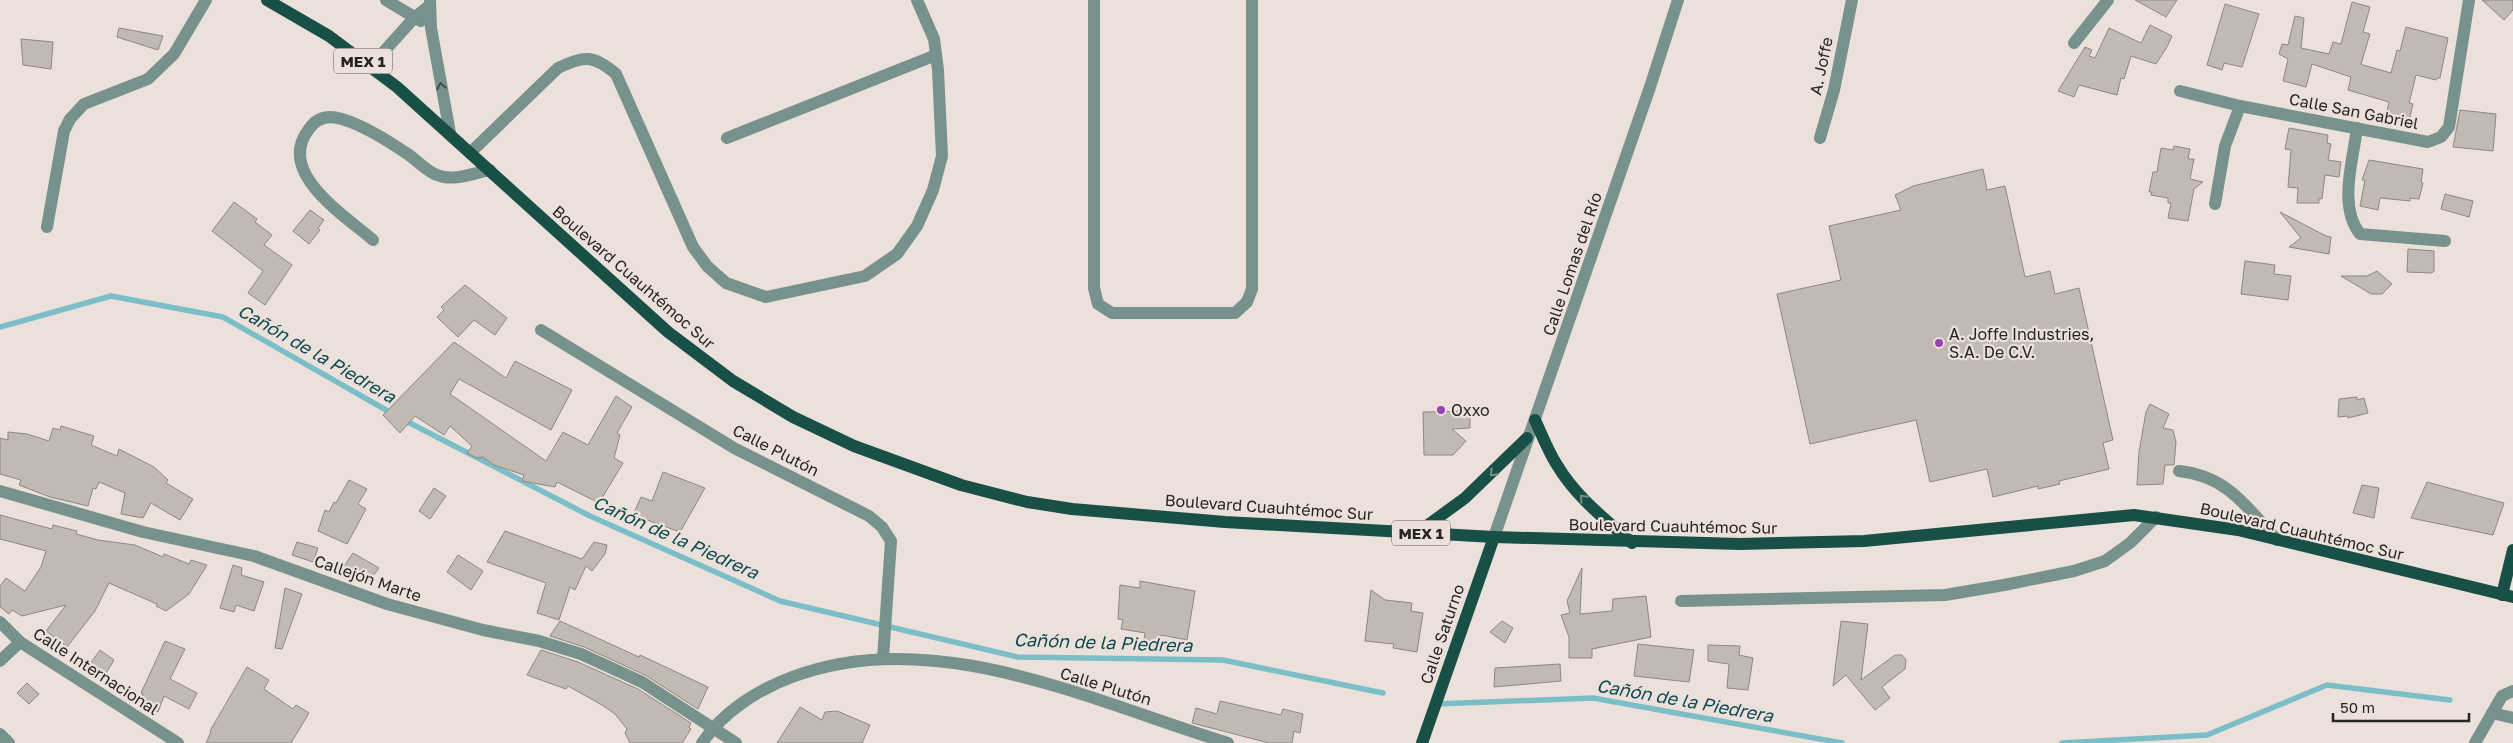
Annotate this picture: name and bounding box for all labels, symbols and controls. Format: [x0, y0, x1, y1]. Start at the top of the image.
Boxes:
street label: A. Joffe [1805, 35, 1837, 97]
road number: MEX 1 [334, 48, 392, 74]
one-way arrow [437, 81, 447, 90]
street label: Calle San Gabriel [2288, 89, 2420, 133]
street label: Calle Lomas del Río [1538, 190, 1606, 338]
street label: Boulevard Cuauhtémoc Sur [549, 201, 719, 353]
water label: Cañón de la Piedrera [234, 299, 401, 408]
place label: A. Joffe Industries, S.A. De C.V. [1949, 324, 2094, 362]
marker: A. Joffe Industries, S.A. De C.V. [1933, 337, 1945, 349]
place label: Oxxo [1451, 400, 1490, 420]
marker: Oxxo [1435, 404, 1447, 416]
street label: Calle Plutón [729, 420, 823, 480]
one-way arrow [1490, 467, 1499, 476]
street label: Boulevard Cuauhtémoc Sur [1164, 490, 1374, 524]
water label: Cañón de la Piedrera [590, 491, 763, 584]
one-way arrow [1580, 495, 1589, 504]
street label: Boulevard Cuauhtémoc Sur [2198, 498, 2406, 564]
street label: Boulevard Cuauhtémoc Sur [1569, 514, 1777, 538]
road number: MEX 1 [1392, 520, 1450, 546]
street label: Callejón Marte [312, 550, 424, 606]
street label: Calle Saturno [1416, 581, 1468, 687]
street label: Calle Internacional [30, 623, 162, 719]
water label: Cañón de la Piedrera [1013, 628, 1194, 656]
street label: Calle Plutón [1058, 663, 1154, 709]
water label: Cañón de la Piedrera [1595, 674, 1776, 726]
scale bar [2333, 690, 2469, 722]
text: 50 m [2340, 698, 2375, 716]

